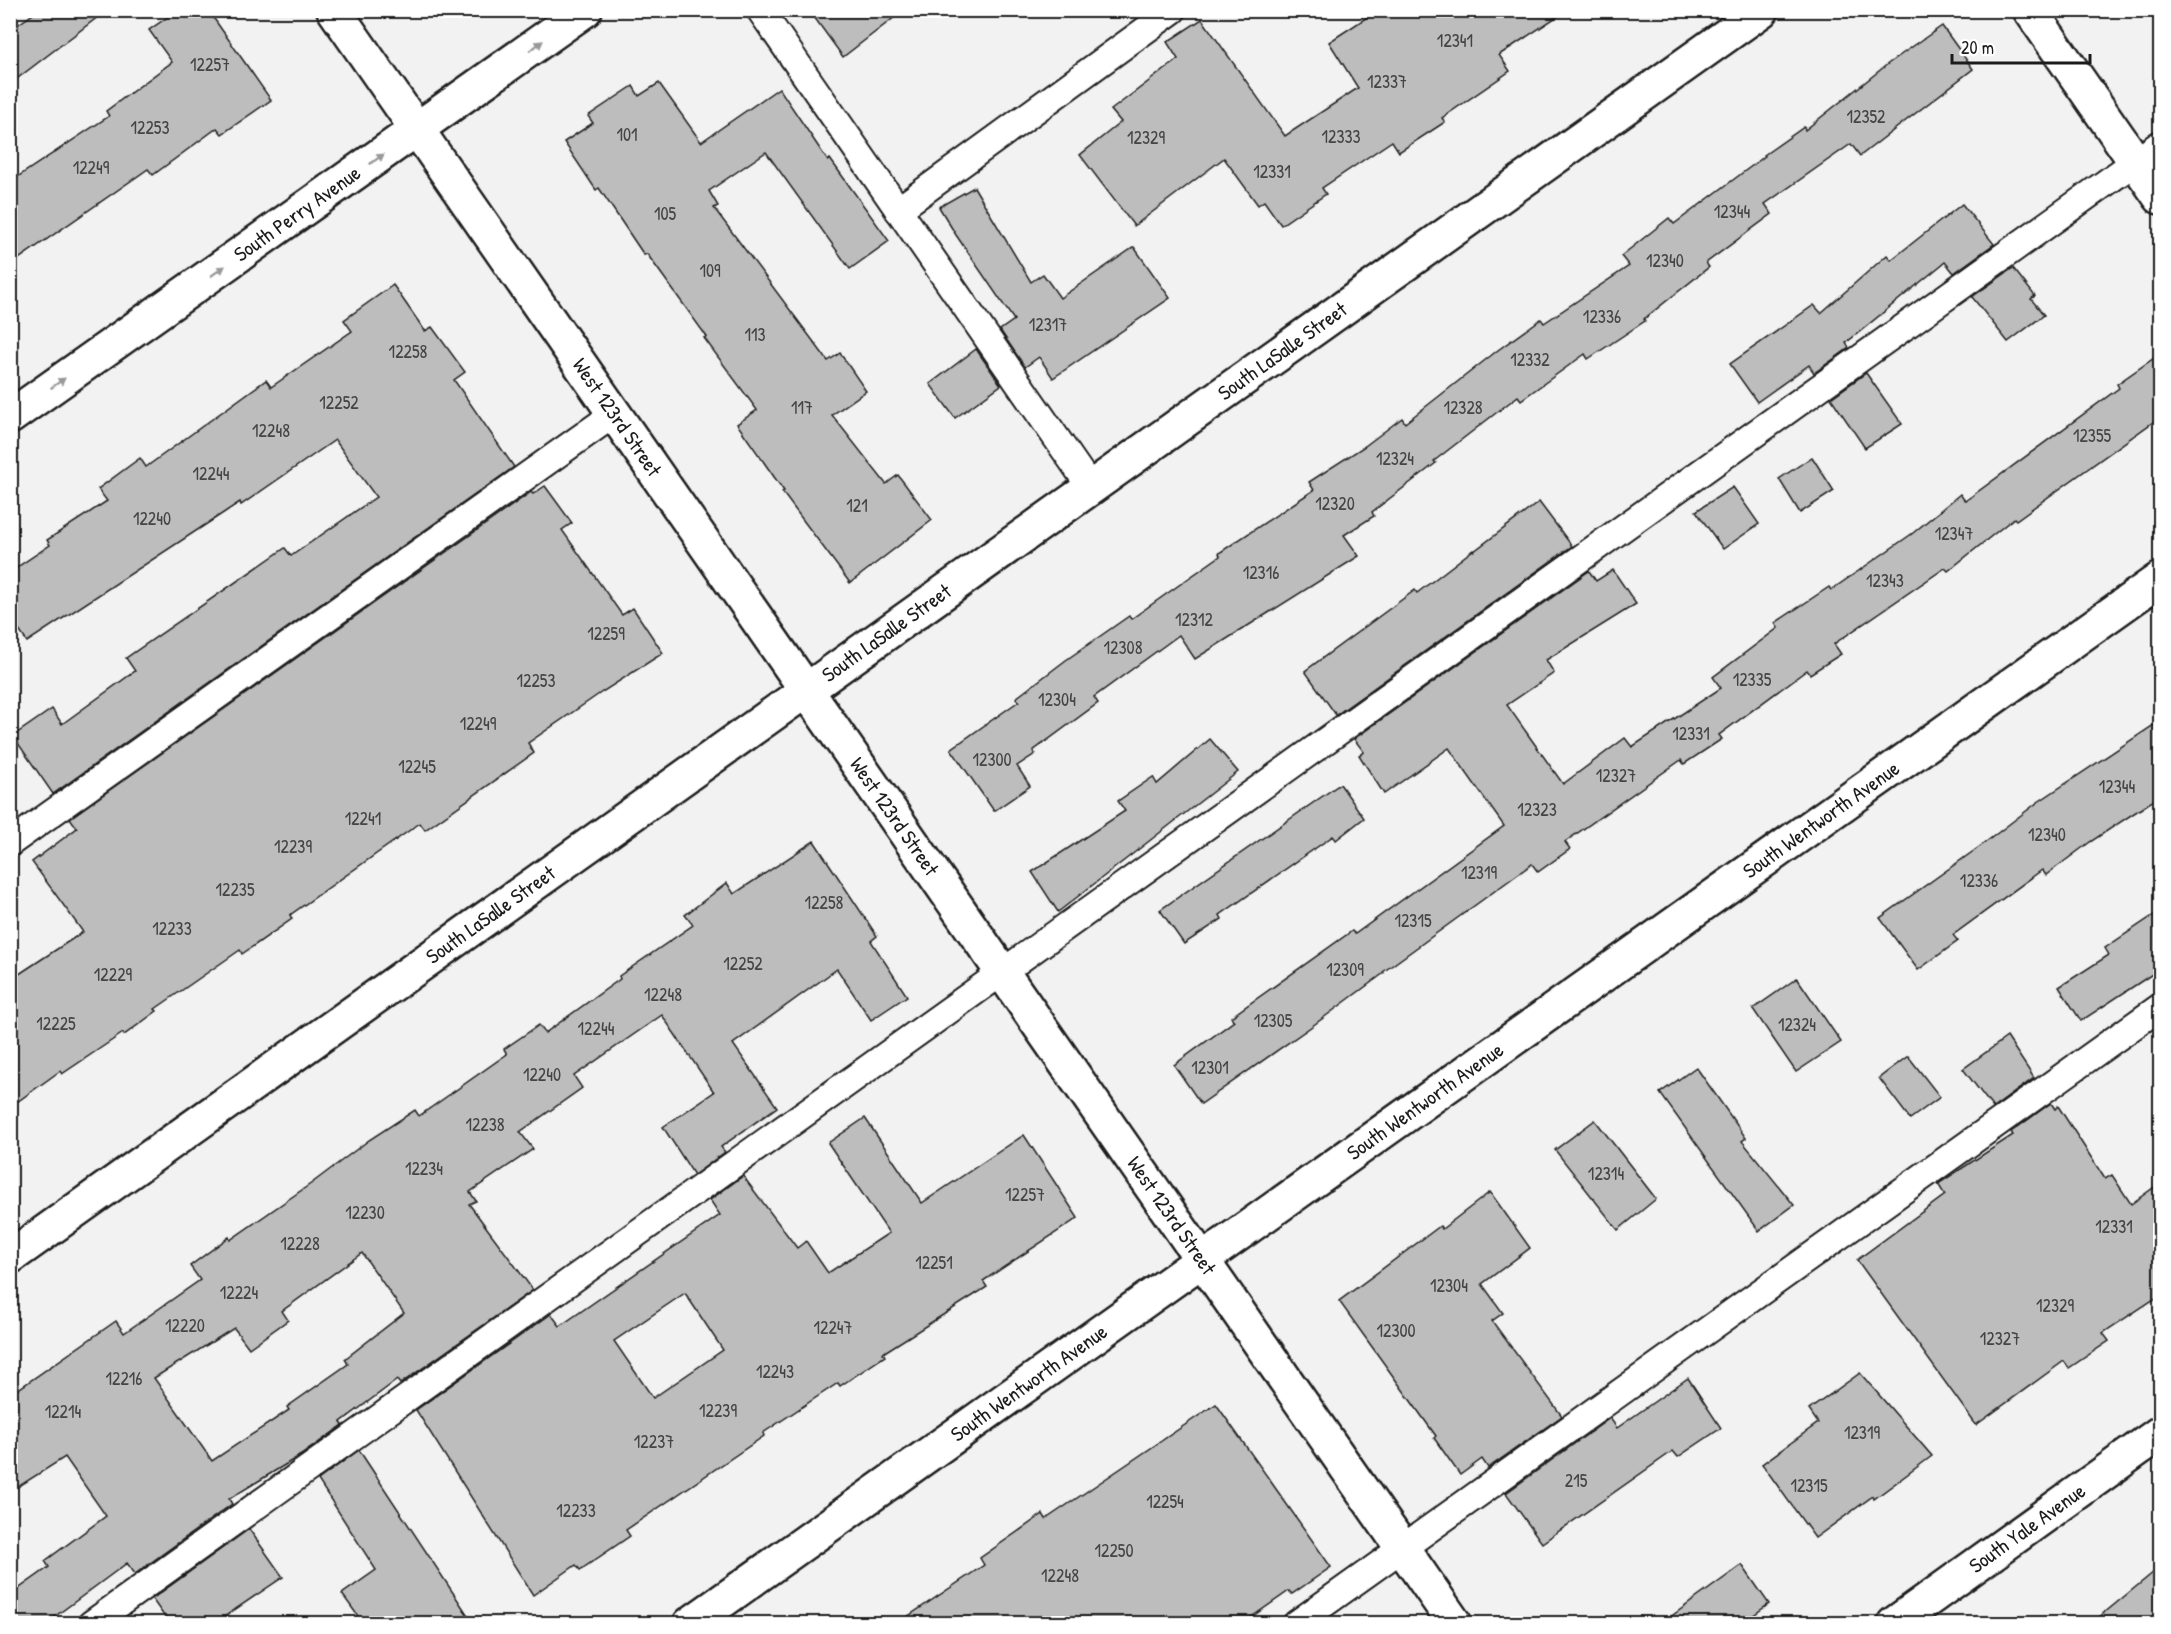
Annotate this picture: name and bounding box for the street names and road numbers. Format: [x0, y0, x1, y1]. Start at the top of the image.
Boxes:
street label: South Perry Avenue [228, 158, 366, 268]
street label: South LaSalle Street [1212, 294, 1353, 407]
street label: West 123rd Street [566, 352, 669, 483]
street label: South LaSalle Street [816, 576, 958, 689]
street label: West 123rd Street [843, 751, 946, 882]
street label: South Wentworth Avenue [1737, 754, 1905, 885]
street label: South LaSalle Street [420, 858, 562, 971]
street label: South Wentworth Avenue [1341, 1035, 1509, 1167]
street label: West 123rd Street [1120, 1150, 1224, 1281]
street label: South Wentworth Avenue [945, 1317, 1113, 1448]
street label: South Yale Avenue [1963, 1476, 2091, 1580]

